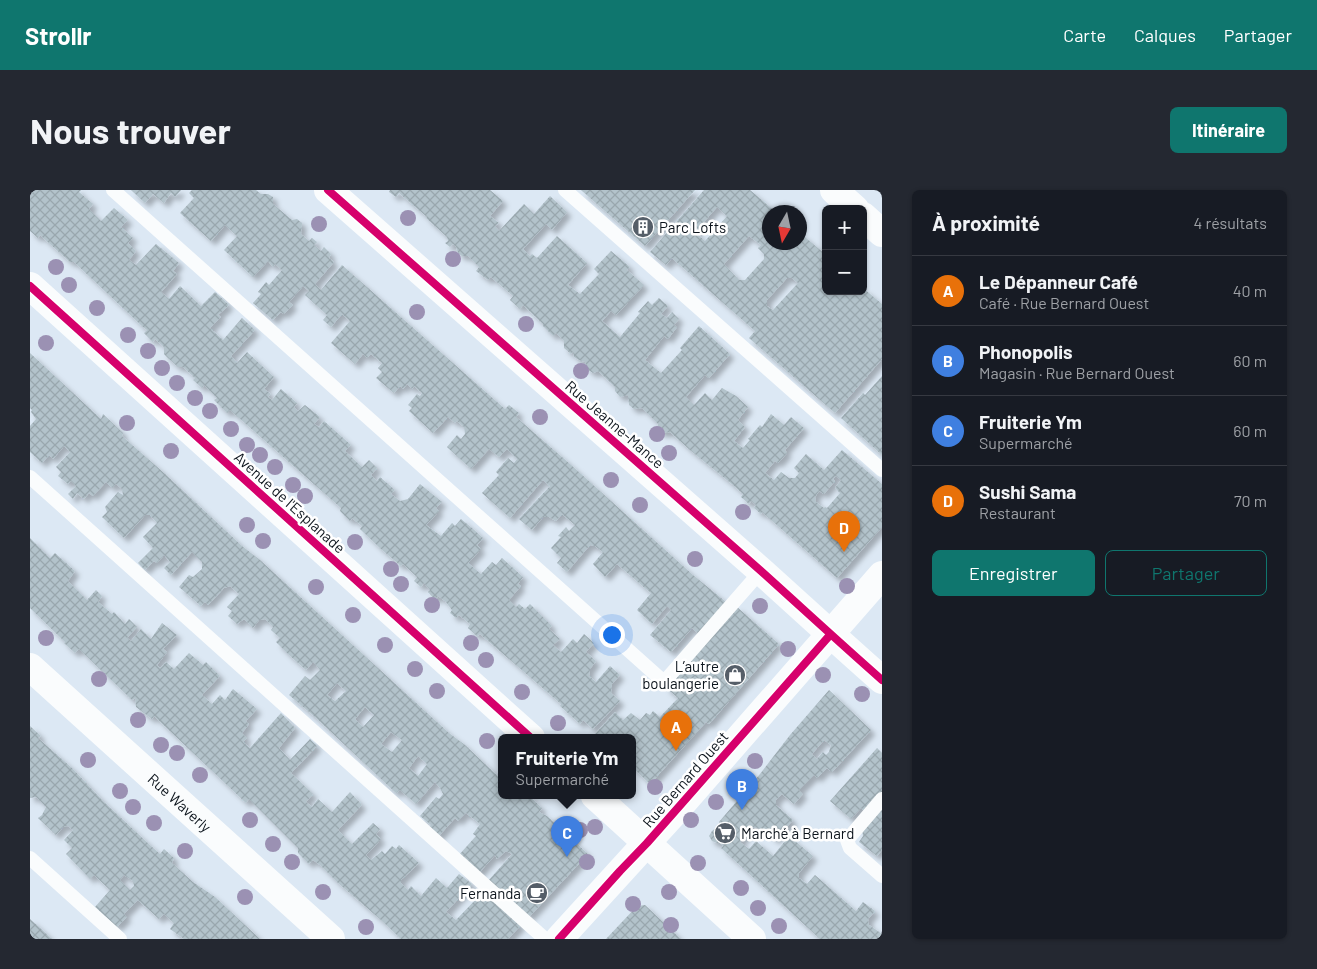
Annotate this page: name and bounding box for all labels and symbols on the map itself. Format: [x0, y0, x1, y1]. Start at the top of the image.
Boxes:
north arrow [762, 205, 807, 250]
building icon: Parc Lofts [631, 215, 655, 239]
place label: Parc Lofts [659, 218, 726, 236]
street label: Rue Jeanne-Mance [562, 376, 668, 472]
street label: Avenue de l'Esplanade [231, 448, 349, 557]
pin: D [828, 511, 860, 552]
your location [599, 622, 625, 648]
place label: L’autre boulangerie [642, 657, 719, 692]
shop icon: L’autre boulangerie [723, 663, 747, 687]
pin: A [660, 710, 692, 751]
street label: Rue Bernard Ouest [638, 727, 732, 831]
street label: Rue Waverly [145, 769, 215, 836]
pin: B [726, 769, 758, 810]
pin: C [551, 816, 583, 857]
supermarket icon: Marché à Bernard [713, 821, 737, 845]
place label: Marché à Bernard [741, 824, 854, 842]
cafe icon: Fernanda [525, 881, 549, 905]
place label: Fernanda [460, 884, 521, 902]

